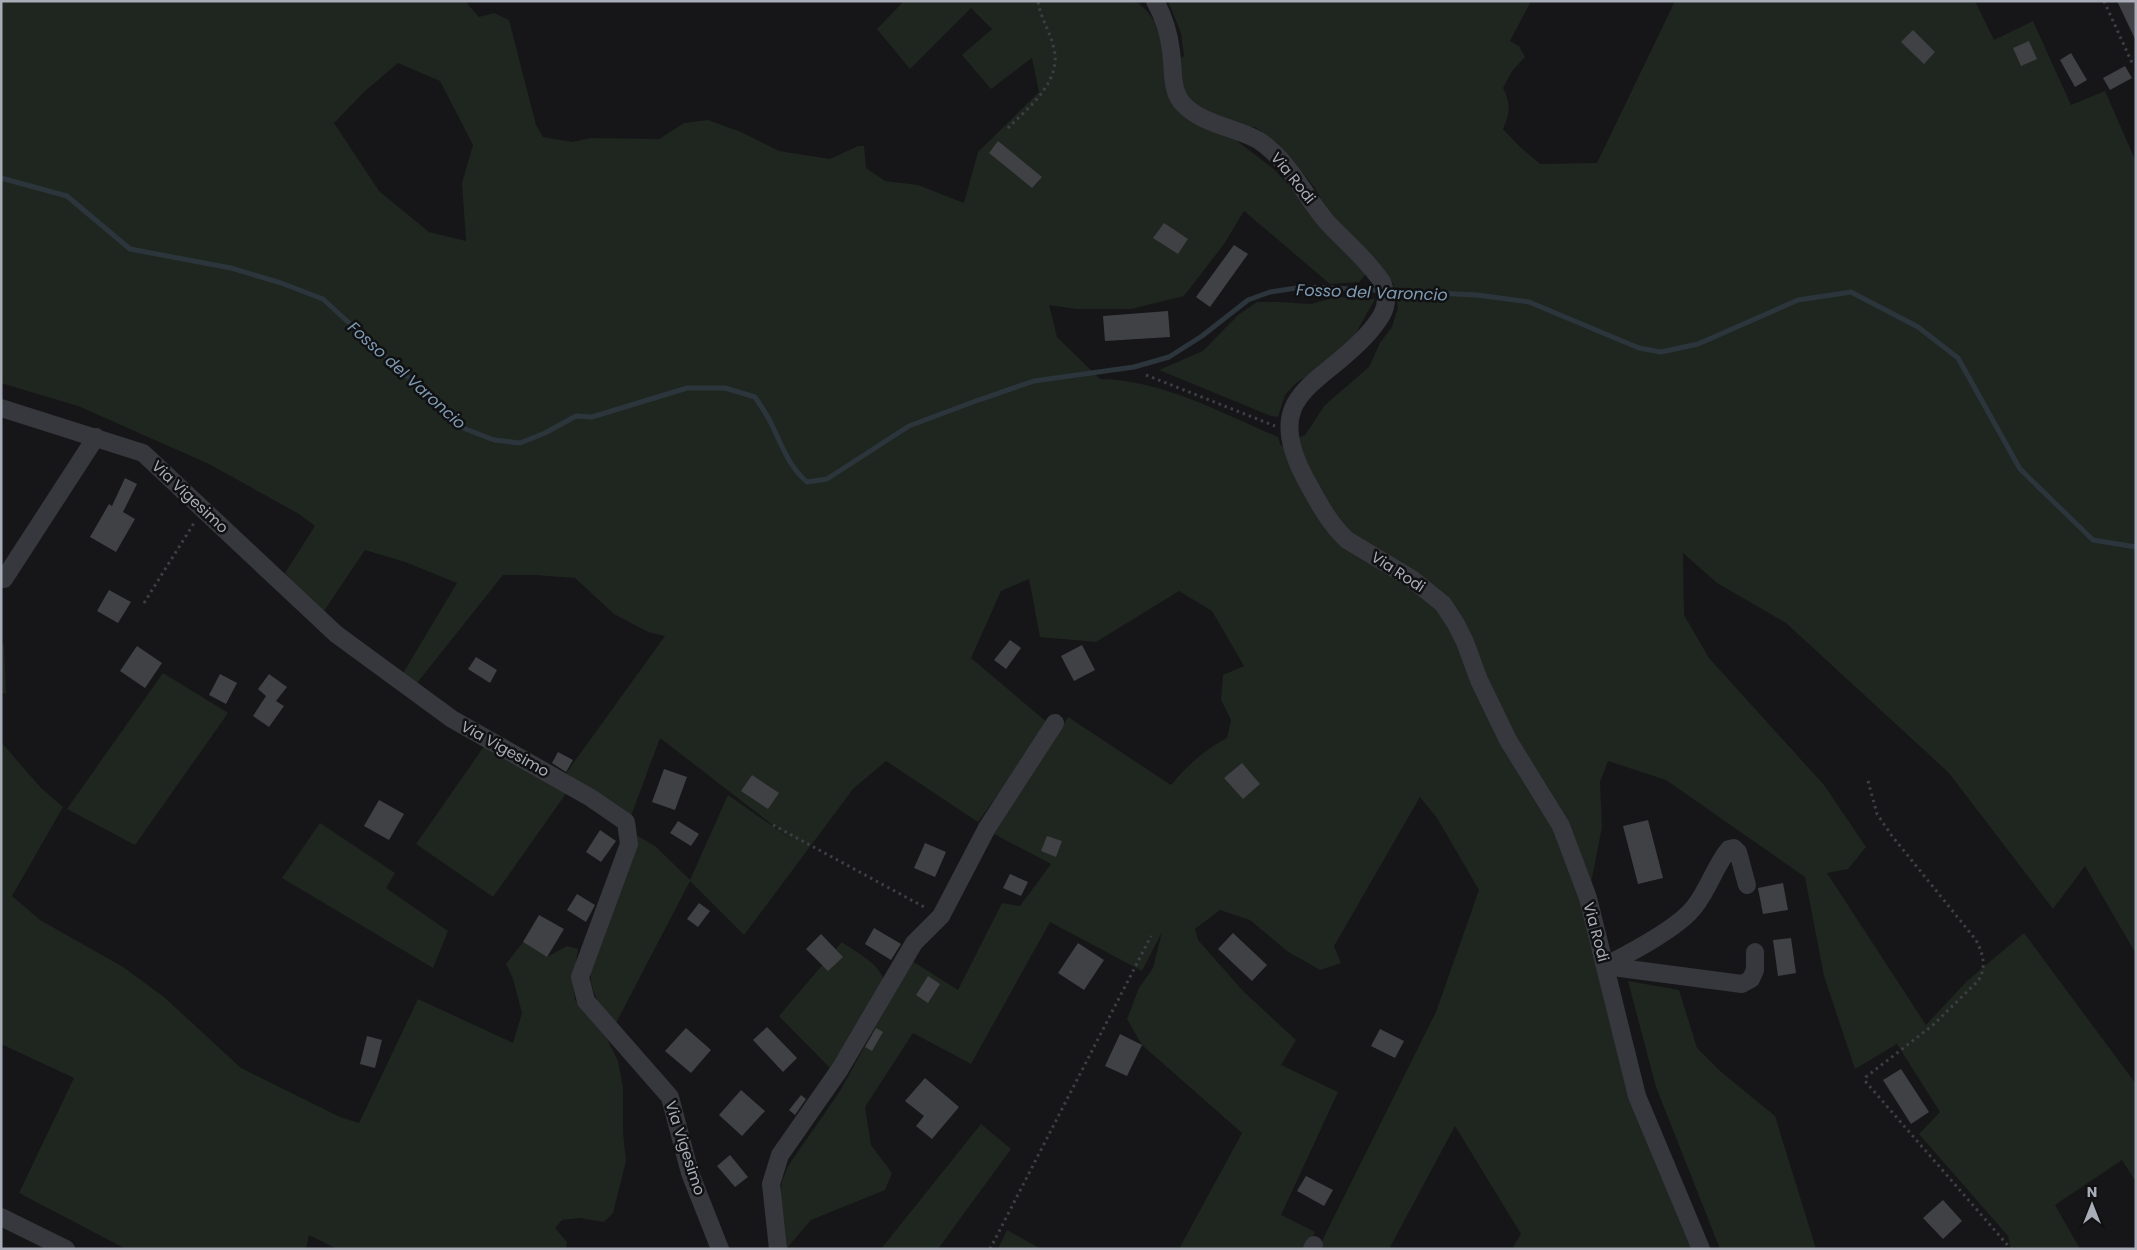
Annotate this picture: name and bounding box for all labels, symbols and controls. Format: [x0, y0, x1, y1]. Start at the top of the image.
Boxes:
street label: Via Rodi [1266, 148, 1321, 208]
water label: Fosso del Varoncio [1296, 278, 1448, 307]
water label: Fosso del Varoncio [343, 316, 471, 435]
street label: Via Vigesimo [147, 456, 233, 538]
street label: Via Rodi [1367, 546, 1429, 597]
street label: Via Vigesimo [457, 716, 553, 781]
street label: Via Rodi [1579, 900, 1614, 964]
street label: Via Vigesimo [660, 1098, 711, 1198]
north arrow [2067, 1180, 2117, 1230]
text: N [2087, 1182, 2097, 1202]

